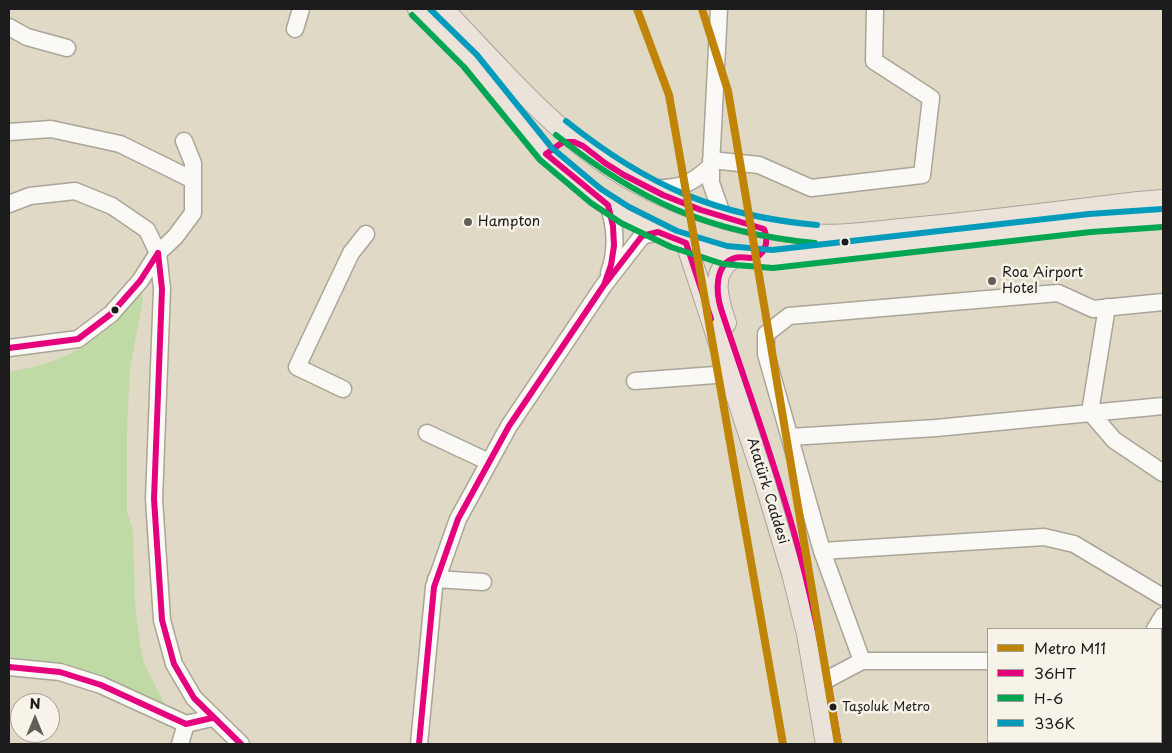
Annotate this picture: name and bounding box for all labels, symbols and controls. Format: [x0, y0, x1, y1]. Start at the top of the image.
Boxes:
place label: Hampton [478, 214, 540, 230]
marker: Hampton [462, 216, 474, 228]
unlabelled marker [840, 237, 850, 247]
place label: Roa Airport Hotel [1002, 265, 1083, 298]
marker: Roa Airport Hotel [986, 275, 998, 287]
unlabelled marker [110, 305, 120, 315]
street label: Atatürk Caddesi [743, 436, 791, 546]
legend [987, 628, 1162, 743]
text: Metro M11 [1034, 636, 1106, 659]
text: 36HT [1034, 661, 1076, 684]
text: H-6 [1034, 686, 1063, 709]
north arrow [10, 693, 60, 743]
text: N [29, 693, 41, 714]
place label: Taşoluk Metro [842, 699, 930, 715]
marker: Taşoluk Metro [828, 702, 838, 712]
text: 336K [1034, 711, 1075, 734]

